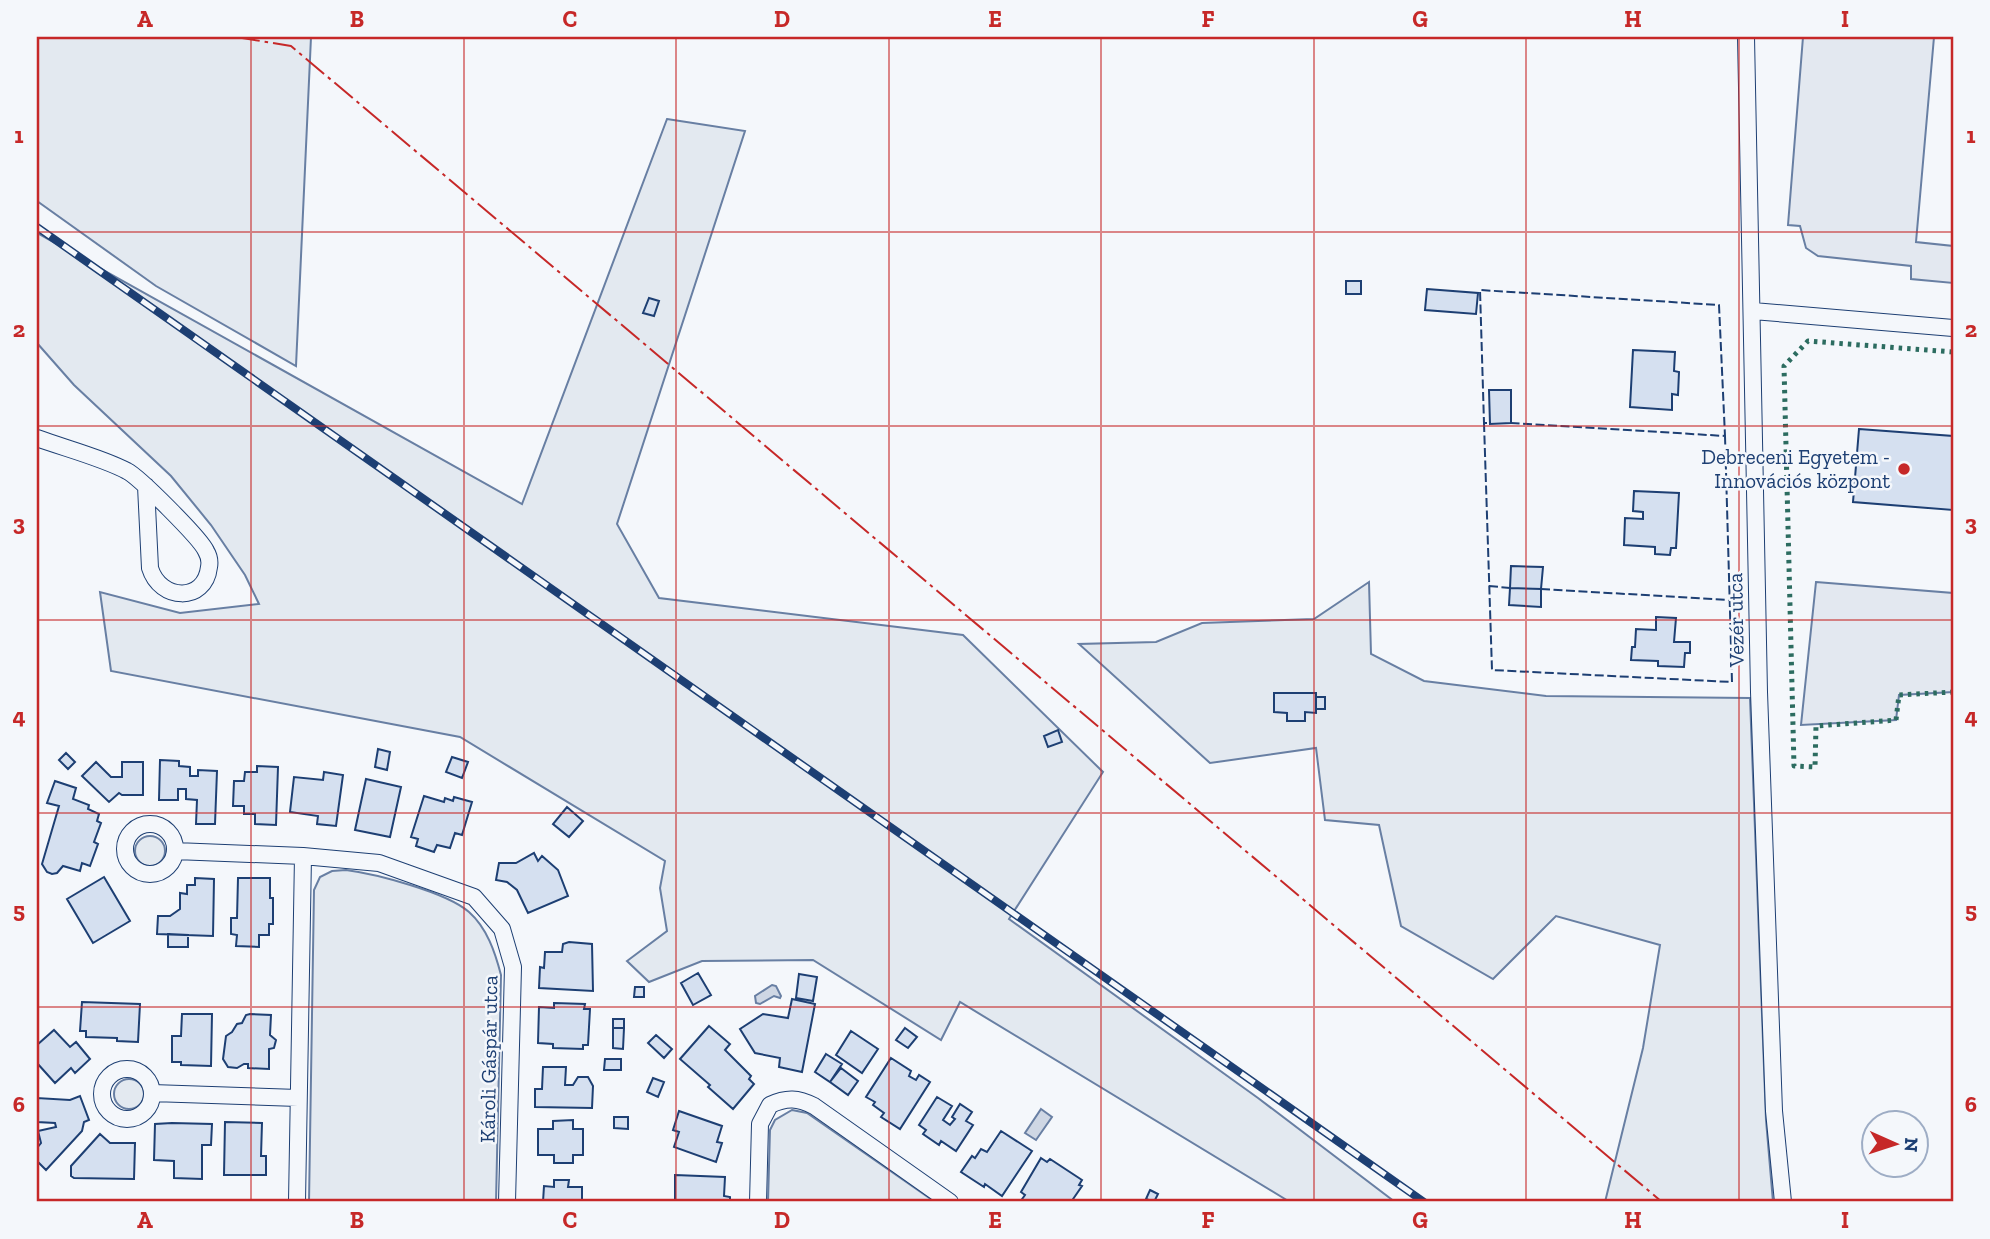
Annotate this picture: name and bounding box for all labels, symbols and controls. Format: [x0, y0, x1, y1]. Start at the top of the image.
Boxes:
text: A [137, 5, 153, 33]
text: B [350, 5, 364, 33]
text: C [563, 5, 577, 33]
text: D [774, 5, 790, 33]
text: E [988, 5, 1002, 33]
text: F [1201, 5, 1215, 33]
text: G [1412, 5, 1428, 33]
text: H [1624, 5, 1642, 33]
text: I [1841, 5, 1849, 33]
text: 1 [14, 121, 24, 149]
text: 1 [1966, 121, 1976, 149]
text: 2 [13, 315, 25, 343]
text: 2 [1965, 315, 1977, 343]
place label: Debreceni Egyetem - Innovációs központ [1701, 444, 1890, 493]
marker: Debreceni Egyetem - Innovációs központ [1896, 461, 1912, 477]
text: 3 [13, 509, 25, 537]
text: 3 [1965, 509, 1977, 537]
street label: Vezér utca [1722, 573, 1749, 668]
text: 4 [12, 702, 26, 730]
text: 4 [1964, 702, 1978, 730]
text: 5 [13, 896, 25, 924]
text: 5 [1965, 896, 1977, 924]
street label: Károli Gáspár utca [475, 975, 502, 1143]
text: 6 [13, 1090, 25, 1118]
text: 6 [1965, 1090, 1977, 1118]
north arrow [1860, 1110, 1930, 1180]
text: N [1900, 1137, 1923, 1153]
text: A [137, 1206, 153, 1234]
text: B [350, 1206, 364, 1234]
text: C [563, 1206, 577, 1234]
text: D [774, 1206, 790, 1234]
text: E [988, 1206, 1002, 1234]
text: F [1201, 1206, 1215, 1234]
text: G [1412, 1206, 1428, 1234]
text: H [1624, 1206, 1642, 1234]
text: I [1841, 1206, 1849, 1234]

